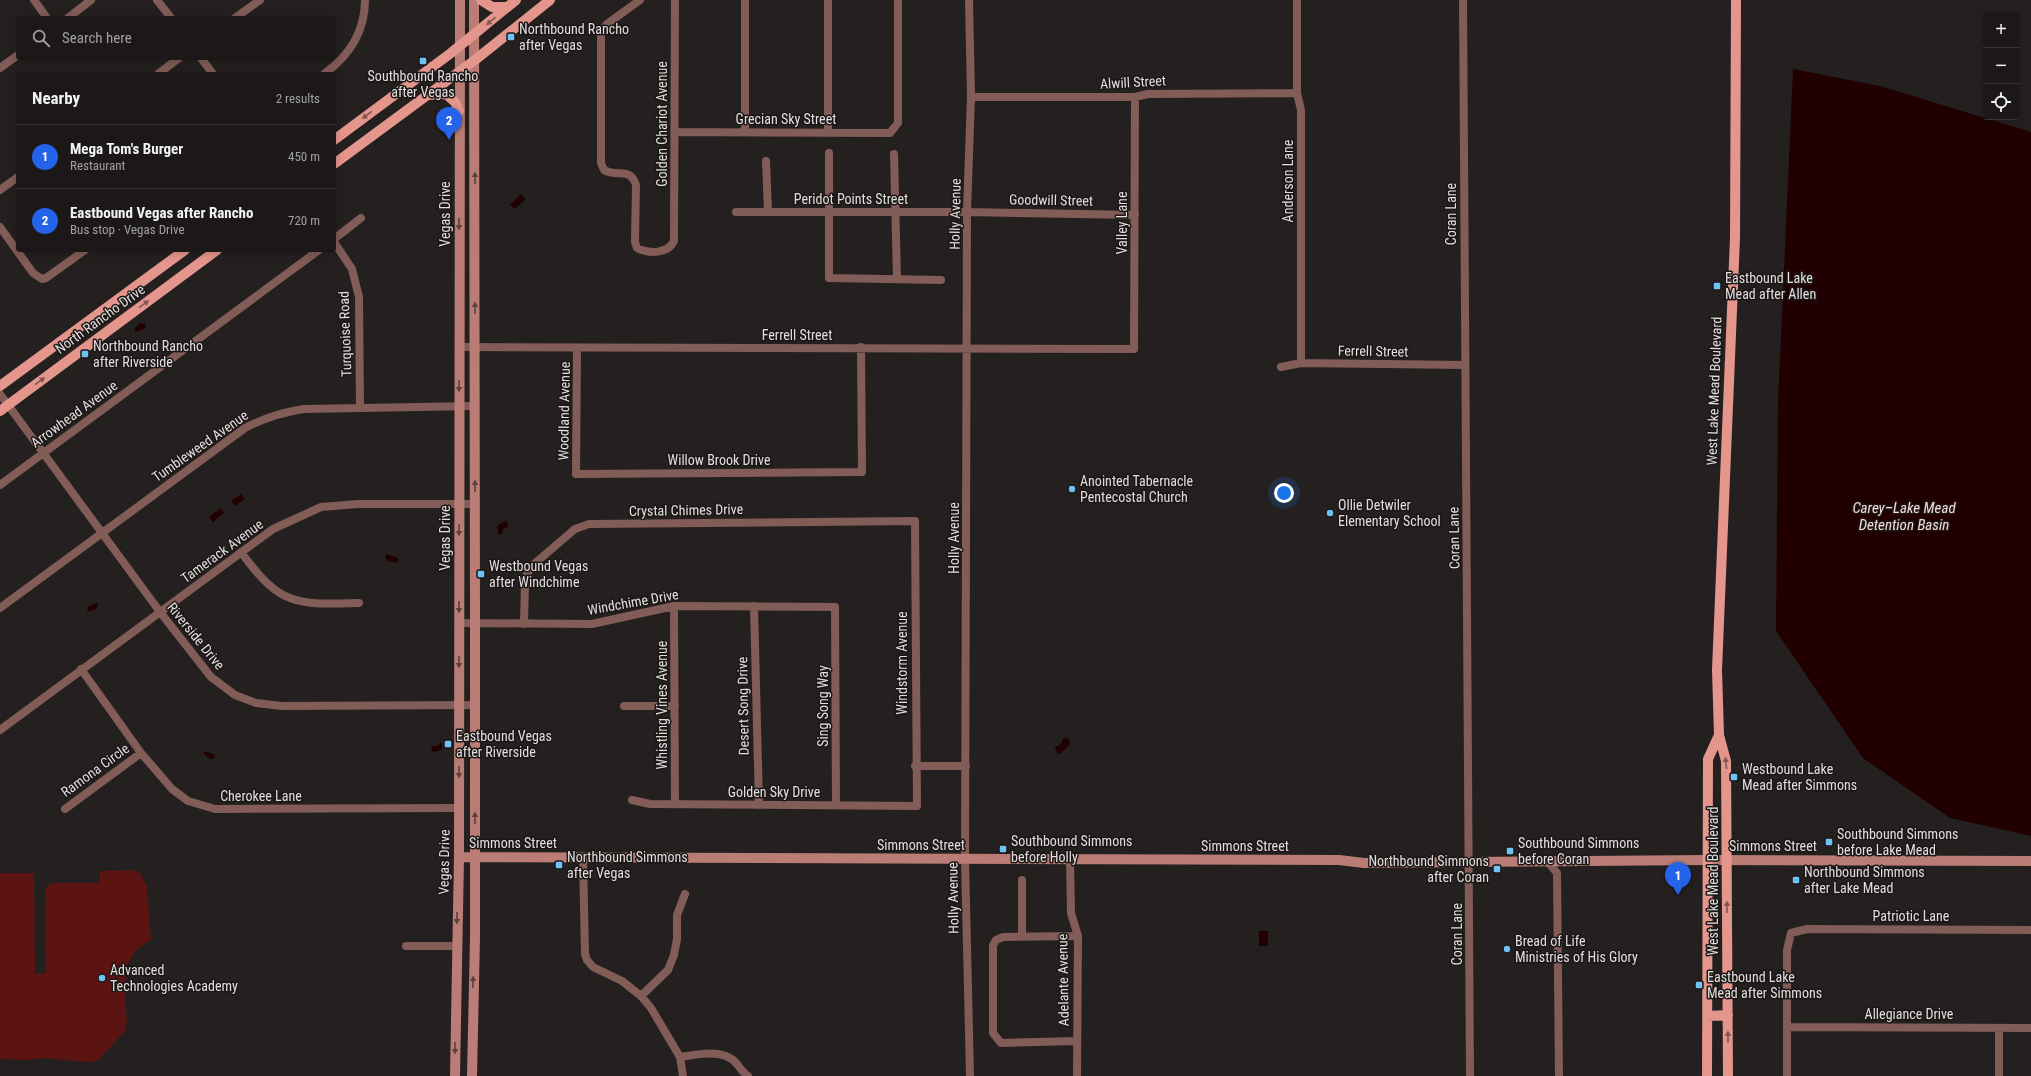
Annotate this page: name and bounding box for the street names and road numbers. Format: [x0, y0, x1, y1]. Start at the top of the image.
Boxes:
street label: Golden Chariot Avenue [654, 61, 670, 187]
street label: Alwill Street [1100, 72, 1166, 92]
street label: Grecian Sky Street [736, 111, 836, 127]
street label: Anderson Lane [1280, 139, 1296, 222]
street label: Holly Avenue [946, 178, 964, 250]
street label: Vegas Drive [437, 181, 453, 247]
street label: Coran Lane [1443, 182, 1459, 245]
street label: Peridot Points Street [794, 191, 908, 207]
street label: Goodwill Street [1009, 191, 1093, 209]
street label: Valley Lane [1114, 191, 1130, 254]
street label: North Rancho Drive [52, 281, 148, 357]
street label: Turquoise Road [336, 291, 354, 377]
street label: West Lake Mead Boulevard [1703, 316, 1725, 466]
street label: Ferrell Street [762, 327, 832, 343]
street label: Ferrell Street [1338, 342, 1408, 360]
street label: Woodland Avenue [555, 361, 573, 460]
street label: Arrowhead Avenue [28, 377, 121, 451]
street label: Tumbleweed Avenue [149, 407, 251, 485]
street label: Willow Brook Drive [668, 452, 771, 468]
street label: Crystal Chimes Drive [629, 501, 744, 519]
street label: Holly Avenue [946, 502, 962, 574]
street label: Vegas Drive [437, 505, 453, 571]
street label: Coran Lane [1445, 506, 1463, 569]
street label: Tamerack Avenue [178, 516, 266, 586]
street label: Windchime Drive [586, 586, 680, 618]
street label: Riverside Drive [164, 599, 228, 673]
street label: Windstorm Avenue [894, 611, 910, 715]
street label: Whistling Vines Avenue [654, 640, 670, 769]
street label: Desert Song Drive [734, 656, 752, 755]
street label: Sing Song Way [815, 665, 831, 747]
street label: Ramona Circle [58, 740, 132, 800]
street label: Golden Sky Drive [728, 784, 821, 800]
street label: Cherokee Lane [220, 788, 302, 804]
street label: West Lake Mead Boulevard [1705, 807, 1721, 955]
street label: Vegas Drive [435, 829, 453, 895]
street label: Simmons Street [469, 835, 557, 851]
street label: Simmons Street [877, 837, 965, 853]
street label: Simmons Street [1201, 838, 1289, 854]
street label: Simmons Street [1729, 838, 1817, 854]
street label: Holly Avenue [944, 862, 962, 934]
street label: Coran Lane [1449, 902, 1465, 965]
street label: Patriotic Lane [1873, 908, 1950, 924]
street label: Adelante Avenue [1054, 933, 1072, 1026]
street label: Allegiance Drive [1865, 1006, 1954, 1022]

